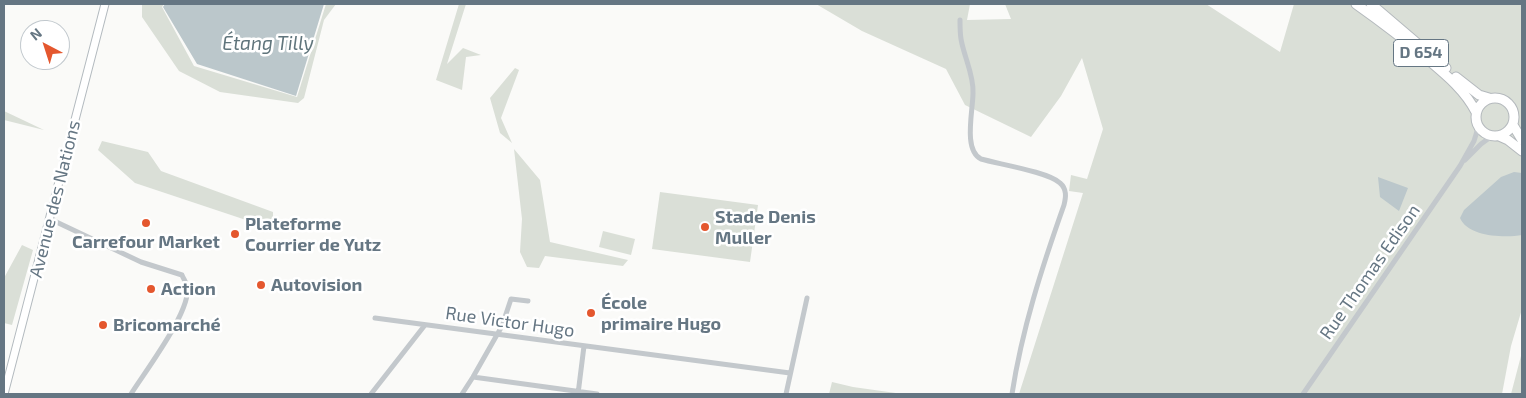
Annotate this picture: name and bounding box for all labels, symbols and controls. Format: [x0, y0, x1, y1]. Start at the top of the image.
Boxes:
north arrow [20, 20, 70, 70]
text: N [26, 24, 45, 44]
water label: Étang Tilly [222, 33, 314, 55]
road number: D 654 [1394, 40, 1448, 66]
street label: Avenue des Nations [25, 118, 85, 280]
street label: Rue Thomas Edison [1315, 200, 1425, 344]
place label: Stade Denis Muller [715, 206, 816, 248]
place label: Plateforme Courrier de Yutz [245, 213, 381, 255]
marker: Carrefour Market [140, 217, 152, 229]
marker: Stade Denis Muller [699, 221, 711, 233]
marker: Plateforme Courrier de Yutz [229, 228, 241, 240]
place label: Carrefour Market [72, 231, 220, 253]
place label: Autovision [271, 274, 362, 296]
place label: Action [161, 278, 216, 300]
marker: Autovision [255, 279, 267, 291]
marker: Action [145, 283, 157, 295]
place label: École primaire Hugo [601, 292, 721, 334]
street label: Rue Victor Hugo [444, 302, 576, 342]
marker: École primaire Hugo [585, 307, 597, 319]
place label: Bricomarché [113, 314, 221, 336]
marker: Bricomarché [97, 319, 109, 331]

